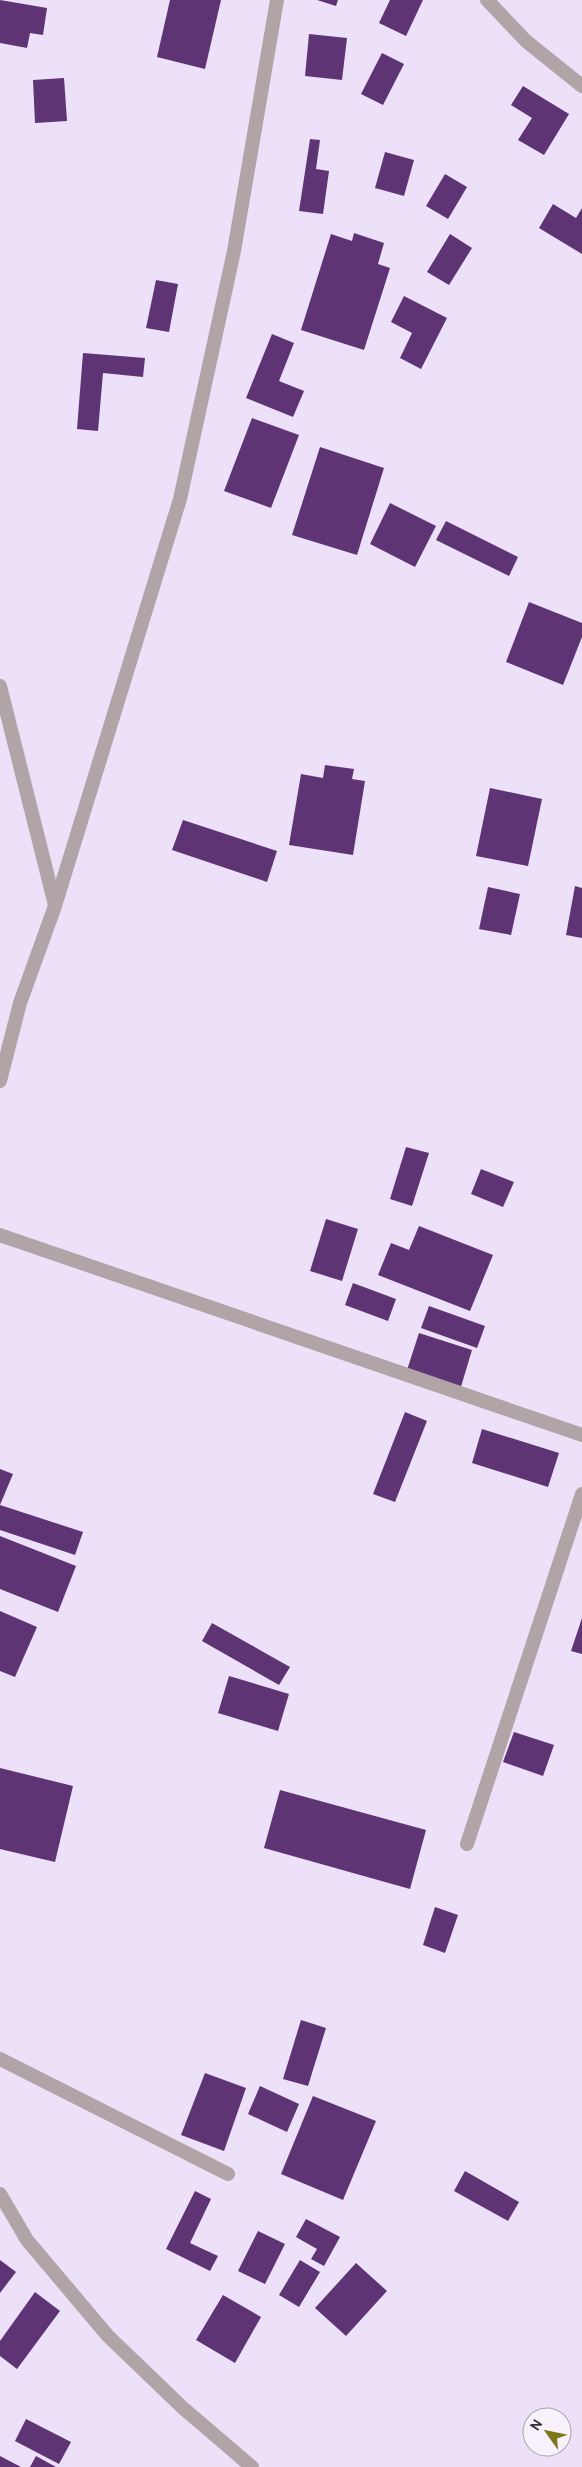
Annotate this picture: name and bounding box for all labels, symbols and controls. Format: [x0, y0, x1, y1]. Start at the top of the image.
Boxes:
north arrow [522, 2407, 572, 2457]
text: N [527, 2417, 547, 2435]

